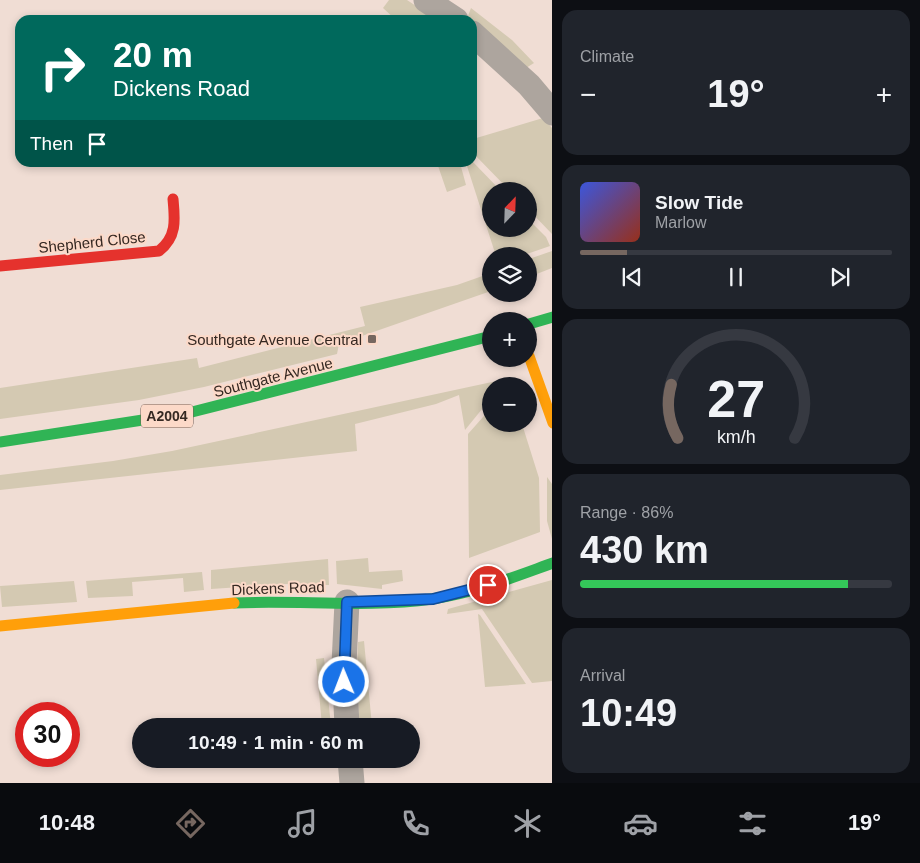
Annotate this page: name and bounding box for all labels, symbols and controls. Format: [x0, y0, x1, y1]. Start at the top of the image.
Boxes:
icon: right [30, 35, 95, 100]
text: 20 m [113, 35, 193, 74]
text: Climate [580, 48, 634, 65]
text: 19° [707, 73, 765, 115]
text: Dickens Road [113, 76, 250, 101]
text: − [580, 79, 596, 110]
text: + [876, 79, 892, 110]
icon: arrive [83, 130, 111, 158]
text: Then [30, 133, 73, 154]
north arrow [482, 182, 538, 238]
map controls [482, 182, 537, 432]
text: Slow Tide [655, 192, 743, 213]
text: Marlow [655, 214, 707, 231]
street label: Shepherd Close [38, 228, 146, 256]
button: layers [482, 247, 537, 302]
icon: previous [618, 263, 646, 291]
icon: pause [722, 263, 750, 291]
icon: next [826, 263, 854, 291]
button: + [482, 312, 537, 367]
place label: Southgate Avenue Central [187, 331, 362, 348]
marker: Southgate Avenue Central [366, 333, 378, 345]
street label: Southgate Avenue [212, 354, 334, 400]
text: 27 [707, 370, 765, 428]
button: − [482, 377, 537, 432]
road number: A2004 [141, 404, 193, 428]
text: km/h [717, 427, 755, 447]
text: Range · 86% [580, 504, 673, 521]
text: 430 km [580, 529, 709, 571]
pin [467, 564, 509, 606]
icon: arrive [474, 571, 502, 599]
street label: Dickens Road [231, 578, 325, 598]
position arrow [317, 655, 369, 707]
text: Arrival [580, 667, 625, 684]
text: 10:49 [580, 692, 677, 734]
speed limit sign: 30 [15, 702, 80, 767]
text: 10:49 · 1 min · 60 m [188, 732, 364, 753]
icon: directions [173, 806, 208, 841]
icon: music [285, 806, 320, 841]
icon: phone [398, 806, 433, 841]
icon: climate [510, 806, 545, 841]
icon: car [623, 806, 658, 841]
icon: filters [735, 806, 770, 841]
text: 10:48 [39, 810, 95, 835]
text: 19° [848, 810, 881, 835]

